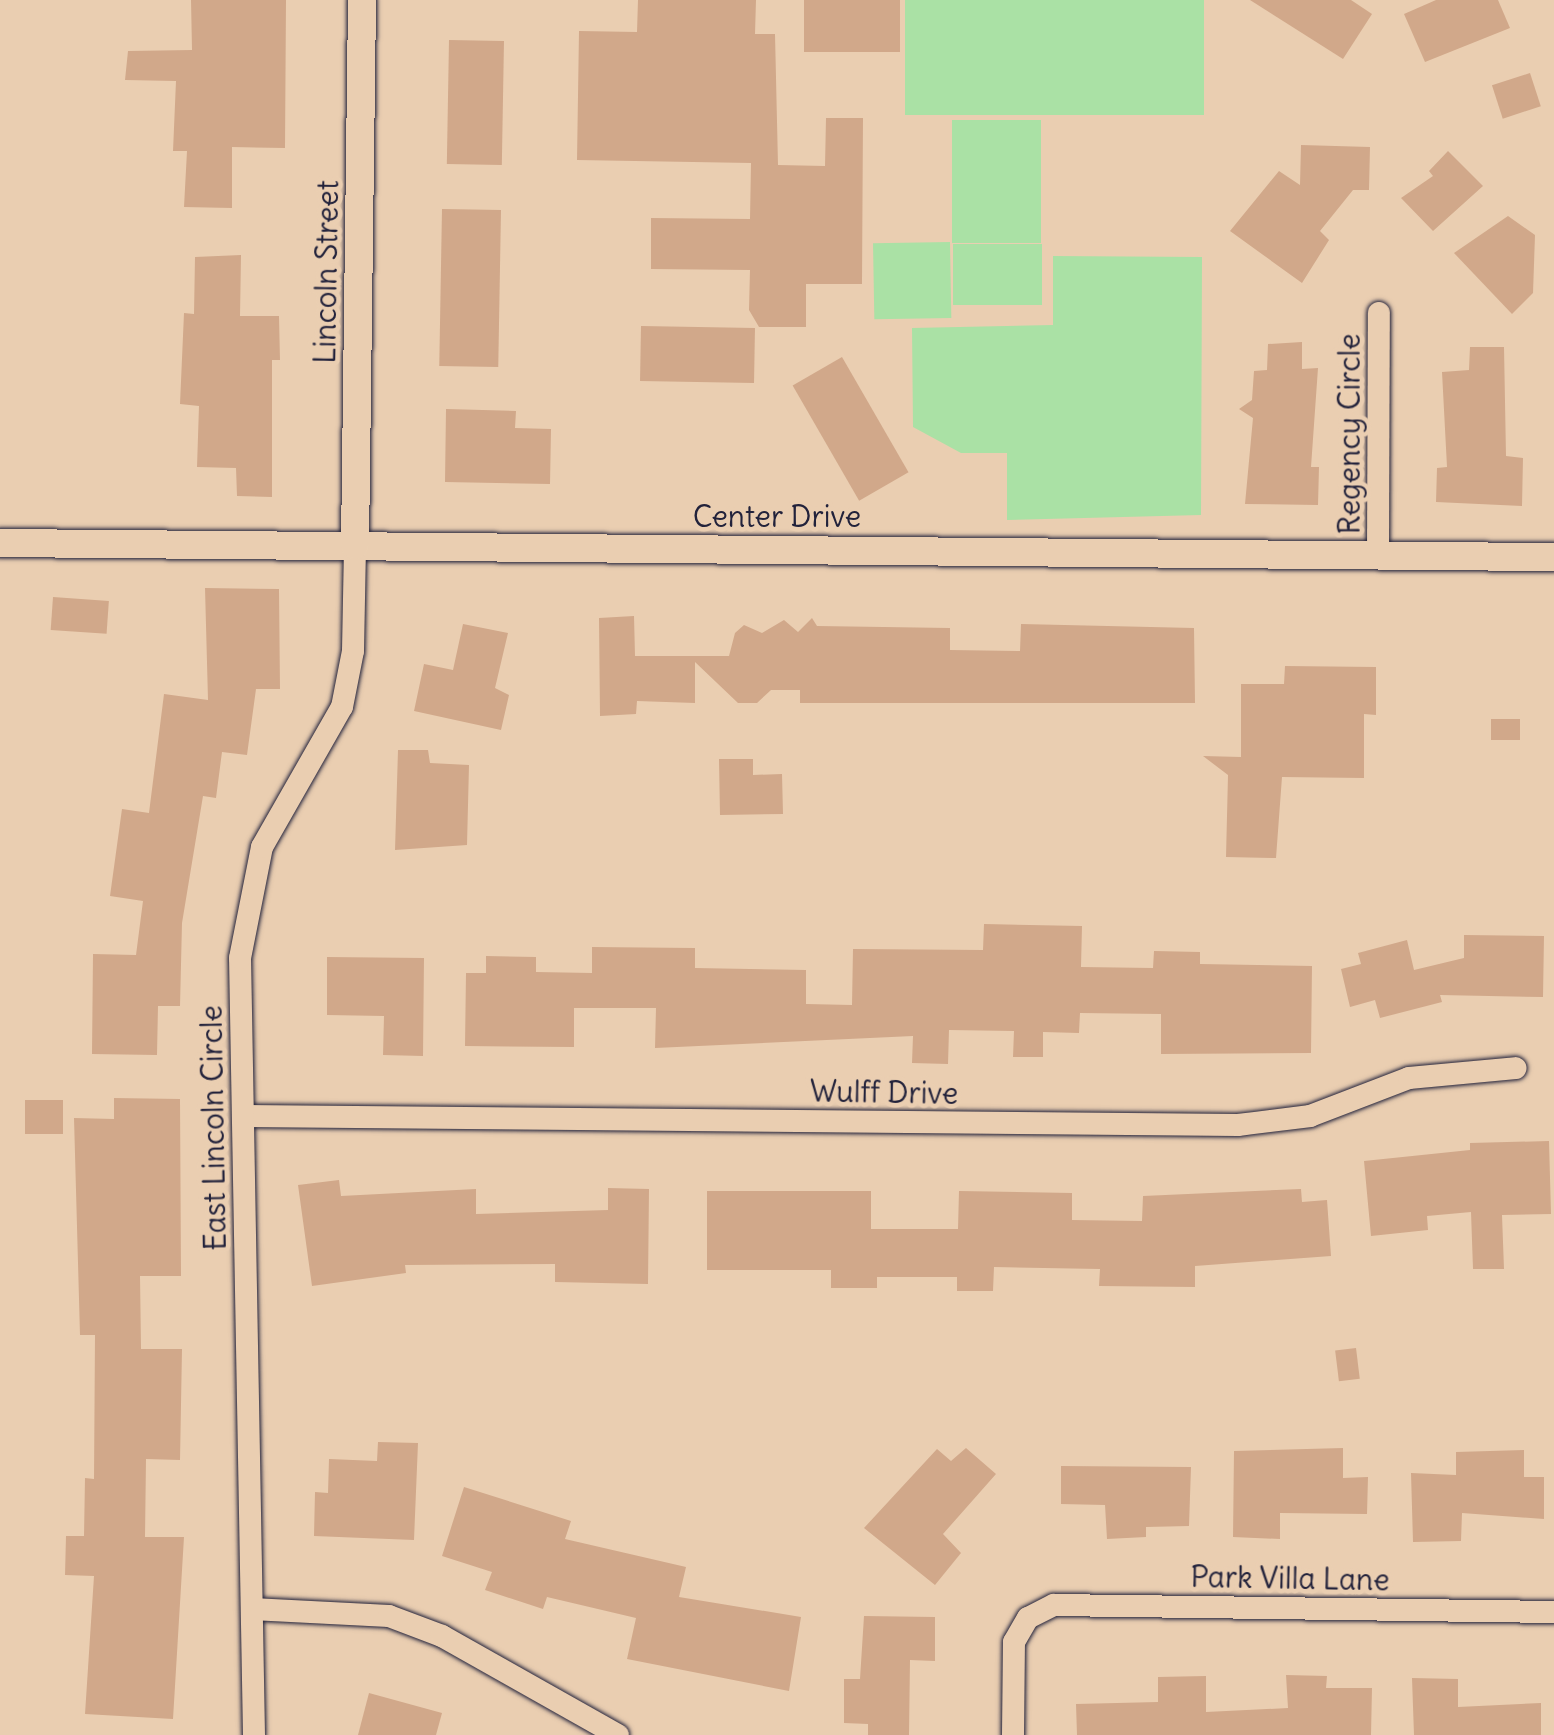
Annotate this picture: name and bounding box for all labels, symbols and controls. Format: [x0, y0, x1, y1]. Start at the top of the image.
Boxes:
street label: Lincoln Street [306, 180, 346, 364]
street label: Regency Circle [1331, 334, 1367, 534]
street label: Center Drive [693, 498, 861, 534]
street label: East Lincoln Circle [193, 1005, 233, 1251]
street label: Wulff Drive [809, 1073, 959, 1111]
street label: Park Villa Lane [1190, 1558, 1390, 1598]

